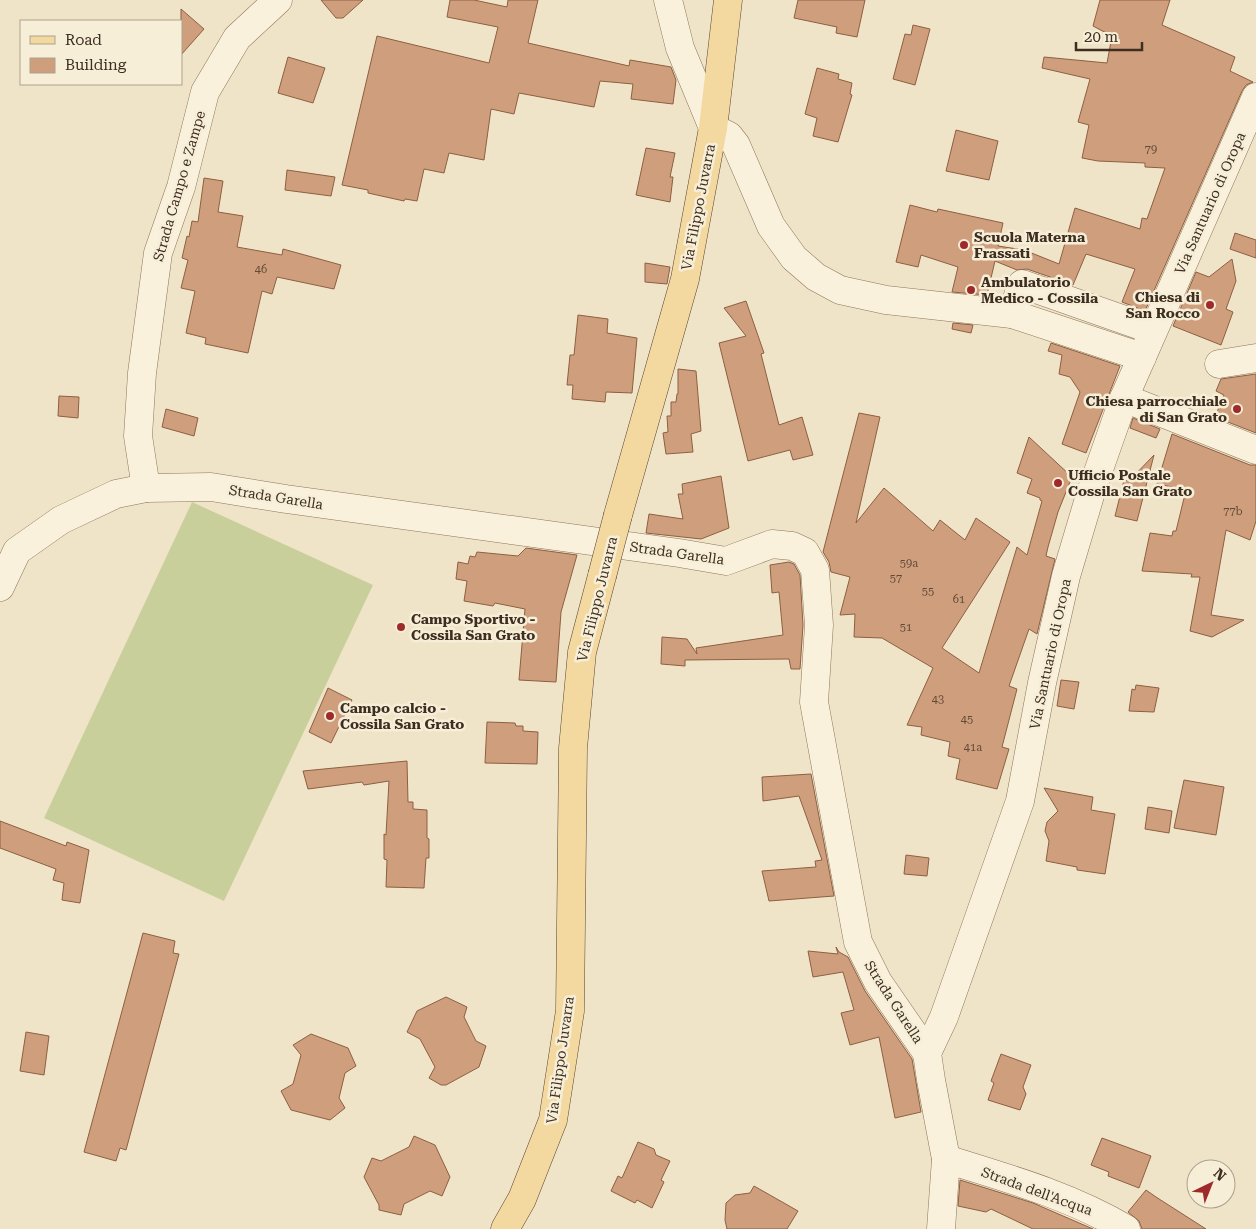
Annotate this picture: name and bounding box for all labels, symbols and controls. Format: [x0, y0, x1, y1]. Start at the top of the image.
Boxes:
legend [20, 20, 182, 85]
scale bar [1076, 20, 1142, 52]
text: 20 m [1084, 28, 1119, 46]
text: Road [65, 31, 102, 49]
text: Building [65, 56, 127, 74]
street label: Strada Campo e Zampe [150, 109, 208, 263]
street label: Via Santuario di Oropa [1171, 129, 1249, 276]
street label: Via Filippo Juvarra [678, 142, 718, 271]
house number: 79 [1145, 143, 1157, 156]
place label: Scuola Materna Frassati [974, 229, 1086, 261]
marker: Scuola Materna Frassati [958, 239, 970, 251]
house number: 46 [255, 263, 267, 276]
place label: Ambulatorio Medico - Cossila [981, 274, 1099, 306]
marker: Ambulatorio Medico - Cossila [965, 284, 977, 296]
place label: Chiesa di San Rocco [1126, 289, 1200, 321]
marker: Chiesa di San Rocco [1204, 299, 1216, 311]
place label: Chiesa parrocchiale di San Grato [1086, 393, 1227, 425]
marker: Chiesa parrocchiale di San Grato [1231, 403, 1243, 415]
place label: Ufficio Postale Cossila San Grato [1068, 467, 1192, 499]
marker: Ufficio Postale Cossila San Grato [1052, 477, 1064, 489]
street label: Strada Garella [228, 482, 325, 512]
house number: 77b [1223, 505, 1243, 518]
street label: Via Filippo Juvarra [574, 534, 620, 663]
street label: Strada Garella [629, 538, 726, 568]
house number: 59a [900, 557, 918, 570]
house number: 57 [890, 572, 902, 585]
street label: Via Santuario di Oropa [1026, 577, 1074, 731]
house number: 55 [922, 585, 934, 598]
house number: 61 [953, 593, 965, 606]
place label: Campo Sportivo - Cossila San Grato [411, 611, 536, 643]
marker: Campo Sportivo - Cossila San Grato [395, 621, 407, 633]
house number: 51 [900, 621, 912, 634]
house number: 43 [932, 693, 944, 706]
place label: Campo calcio - Cossila San Grato [340, 700, 464, 732]
marker: Campo calcio - Cossila San Grato [324, 710, 336, 722]
house number: 45 [961, 713, 973, 726]
house number: 41a [964, 741, 982, 754]
street label: Strada Garella [861, 958, 927, 1047]
street label: Via Filippo Juvarra [543, 995, 577, 1125]
north arrow [1186, 1159, 1236, 1209]
street label: Strada dell'Acqua [979, 1163, 1095, 1219]
text: N [1210, 1165, 1229, 1184]

